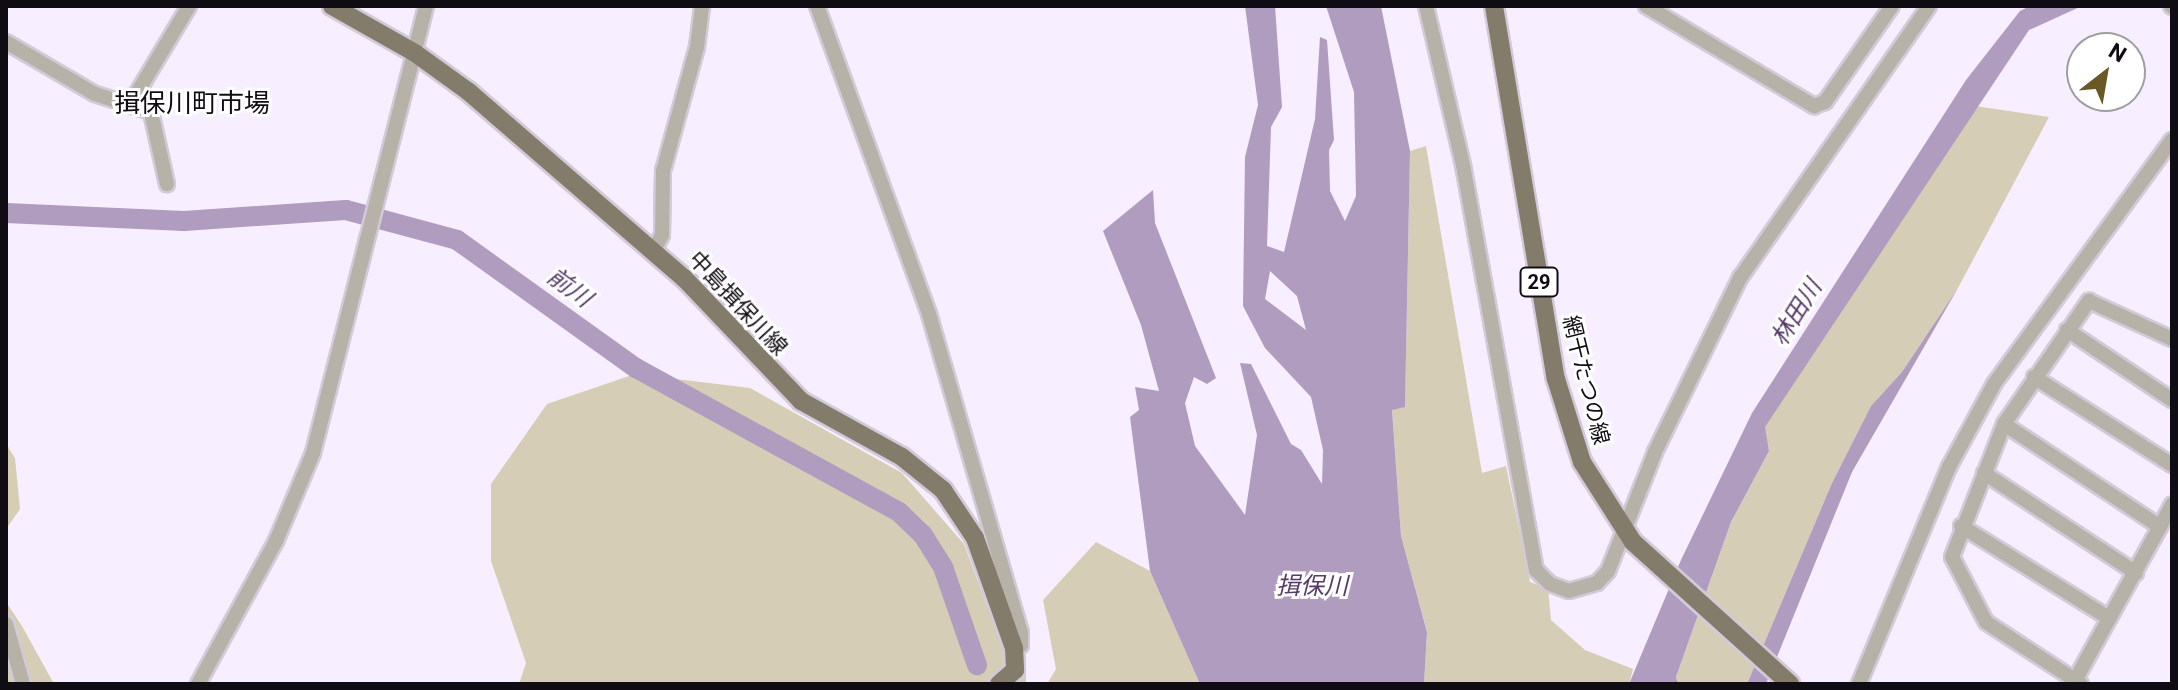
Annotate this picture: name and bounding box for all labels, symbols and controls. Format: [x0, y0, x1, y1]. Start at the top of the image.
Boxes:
north arrow [2066, 32, 2146, 112]
text: N [2104, 38, 2131, 67]
district label: 揖保川町市場 [114, 88, 270, 120]
street label: 中島揖保川線 [683, 246, 793, 360]
water label: 前川 [541, 262, 597, 314]
road number: 29 [1519, 266, 1559, 298]
water label: 林田川 [1766, 275, 1828, 351]
street label: 網干たつの線 [1557, 313, 1615, 447]
water label: 揖保川 [1276, 573, 1348, 601]

